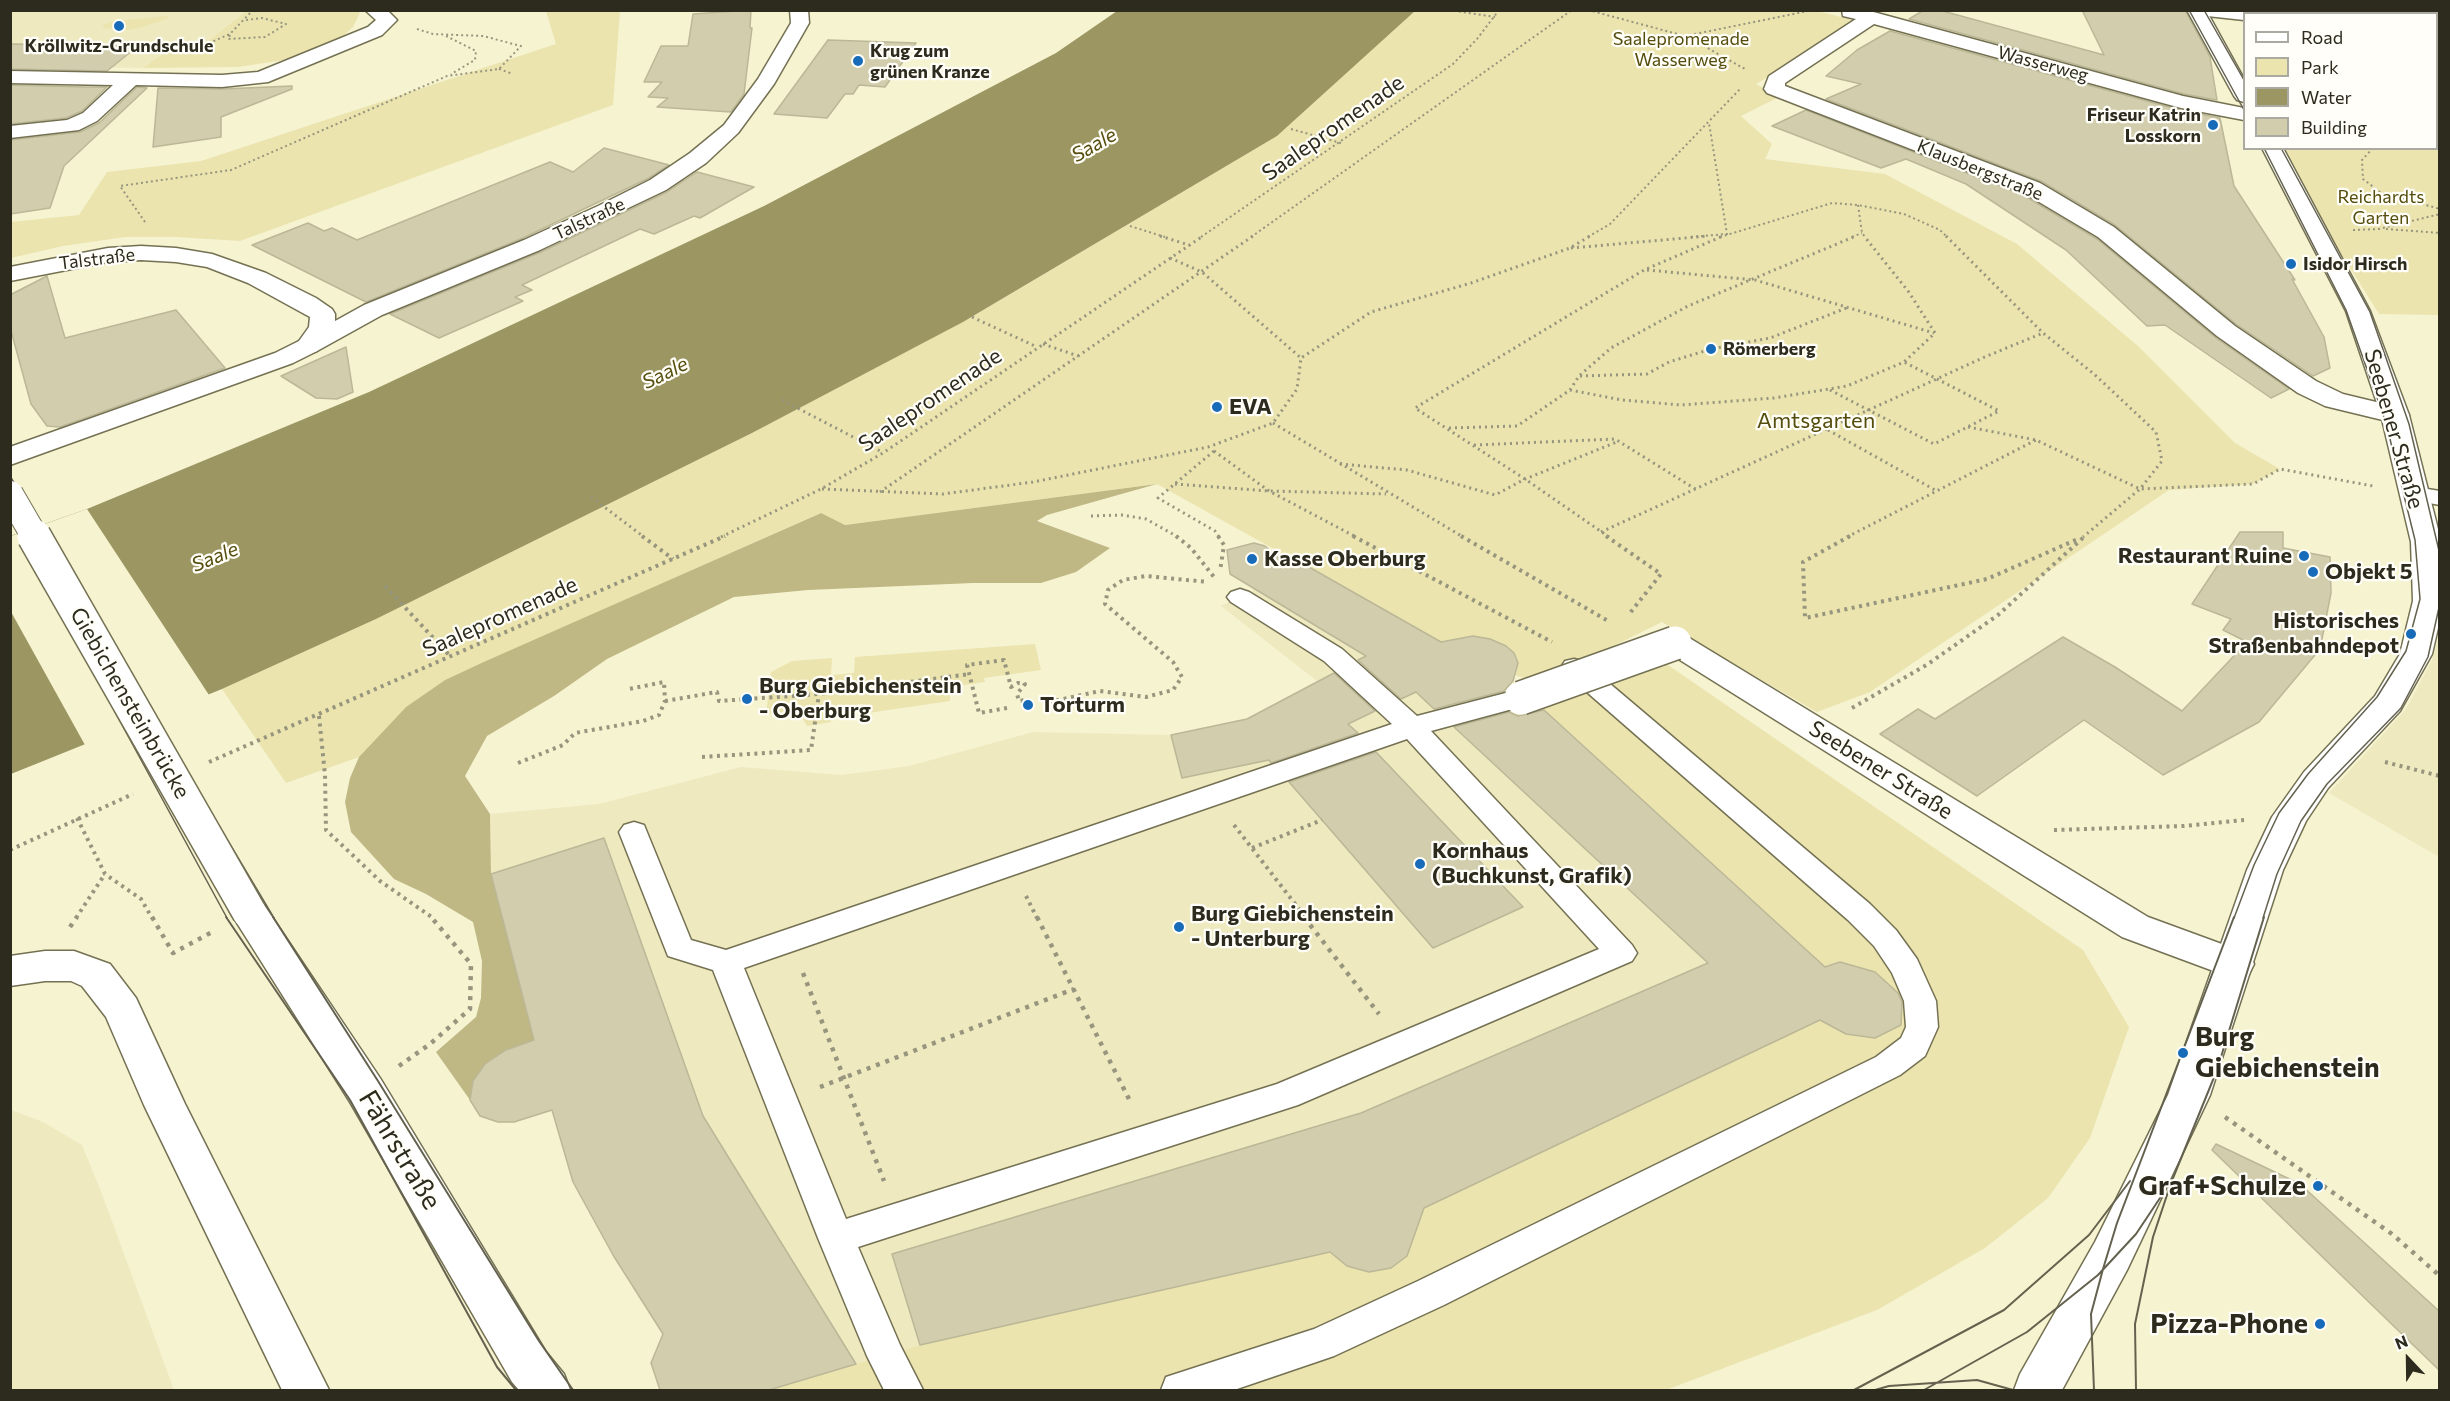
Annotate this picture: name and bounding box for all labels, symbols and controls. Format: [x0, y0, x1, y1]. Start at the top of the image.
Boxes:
legend [2243, 12, 2438, 150]
marker: Kröllwitz-Grundschule [112, 19, 126, 33]
text: Road [2301, 26, 2343, 48]
park label: Saalepromenade Wasserweg [1613, 28, 1749, 70]
place label: Kröllwitz-Grundschule [25, 35, 213, 57]
place label: Krug zum grünen Kranze [870, 40, 990, 82]
street label: Wasserweg [1995, 42, 2091, 86]
marker: Krug zum grünen Kranze [851, 54, 865, 68]
text: Park [2301, 56, 2339, 78]
street label: Saalepromenade [1257, 69, 1409, 187]
text: Water [2301, 86, 2352, 108]
place label: Friseur Katrin Losskorn [2087, 104, 2201, 146]
text: Building [2301, 116, 2367, 138]
marker: Friseur Katrin Losskorn [2206, 118, 2220, 132]
water label: Saale [1067, 123, 1121, 167]
street label: Klausbergstraße [1914, 135, 2046, 205]
park label: Reichardts Garten [2337, 186, 2425, 228]
street label: Talstraße [550, 193, 628, 245]
street label: Talstraße [58, 244, 136, 274]
place label: Isidor Hirsch [2303, 253, 2407, 275]
marker: Isidor Hirsch [2284, 257, 2298, 271]
place label: Römerberg [1723, 338, 1816, 360]
street label: Saalepromenade [853, 342, 1007, 458]
marker: Römerberg [1704, 342, 1718, 356]
street label: Seebener Straße [2359, 346, 2429, 512]
water label: Saale [638, 352, 692, 394]
place label: EVA [1229, 394, 1272, 420]
marker: EVA [1210, 400, 1224, 414]
park label: Amtsgarten [1757, 408, 1875, 434]
water label: Saale [188, 537, 242, 577]
place label: Restaurant Ruine [2118, 543, 2292, 569]
place label: Kasse Oberburg [1264, 546, 1426, 572]
marker: Restaurant Ruine [2297, 549, 2311, 563]
marker: Kasse Oberburg [1245, 552, 1259, 566]
place label: Objekt 5 [2325, 559, 2413, 585]
marker: Objekt 5 [2306, 565, 2320, 579]
street label: Saalepromenade [418, 571, 582, 663]
street label: Giebichensteinbrücke [64, 603, 196, 803]
place label: Historisches Straßenbahndepot [2209, 608, 2399, 660]
marker: Historisches Straßenbahndepot [2404, 627, 2418, 641]
place label: Burg Giebichenstein - Oberburg [759, 673, 962, 724]
marker: Burg Giebichenstein - Oberburg [740, 692, 754, 706]
place label: Torturm [1040, 692, 1125, 718]
marker: Torturm [1021, 698, 1035, 712]
street label: Seebener Straße [1804, 715, 1958, 825]
place label: Kornhaus (Buchkunst, Grafik) [1432, 838, 1632, 890]
marker: Kornhaus (Buchkunst, Grafik) [1413, 857, 1427, 871]
place label: Burg Giebichenstein - Unterburg [1191, 901, 1394, 952]
marker: Burg Giebichenstein - Unterburg [1172, 920, 1186, 934]
place label: Burg Giebichenstein [2195, 1021, 2380, 1084]
marker: Burg Giebichenstein [2176, 1046, 2190, 1060]
street label: Fährstraße [352, 1085, 448, 1215]
place label: Graf+Schulze [2138, 1170, 2306, 1202]
marker: Graf+Schulze [2311, 1179, 2325, 1193]
place label: Pizza-Phone [2150, 1308, 2308, 1340]
marker: Pizza-Phone [2313, 1317, 2327, 1331]
north arrow [2378, 1329, 2438, 1389]
text: N [2392, 1331, 2410, 1353]

